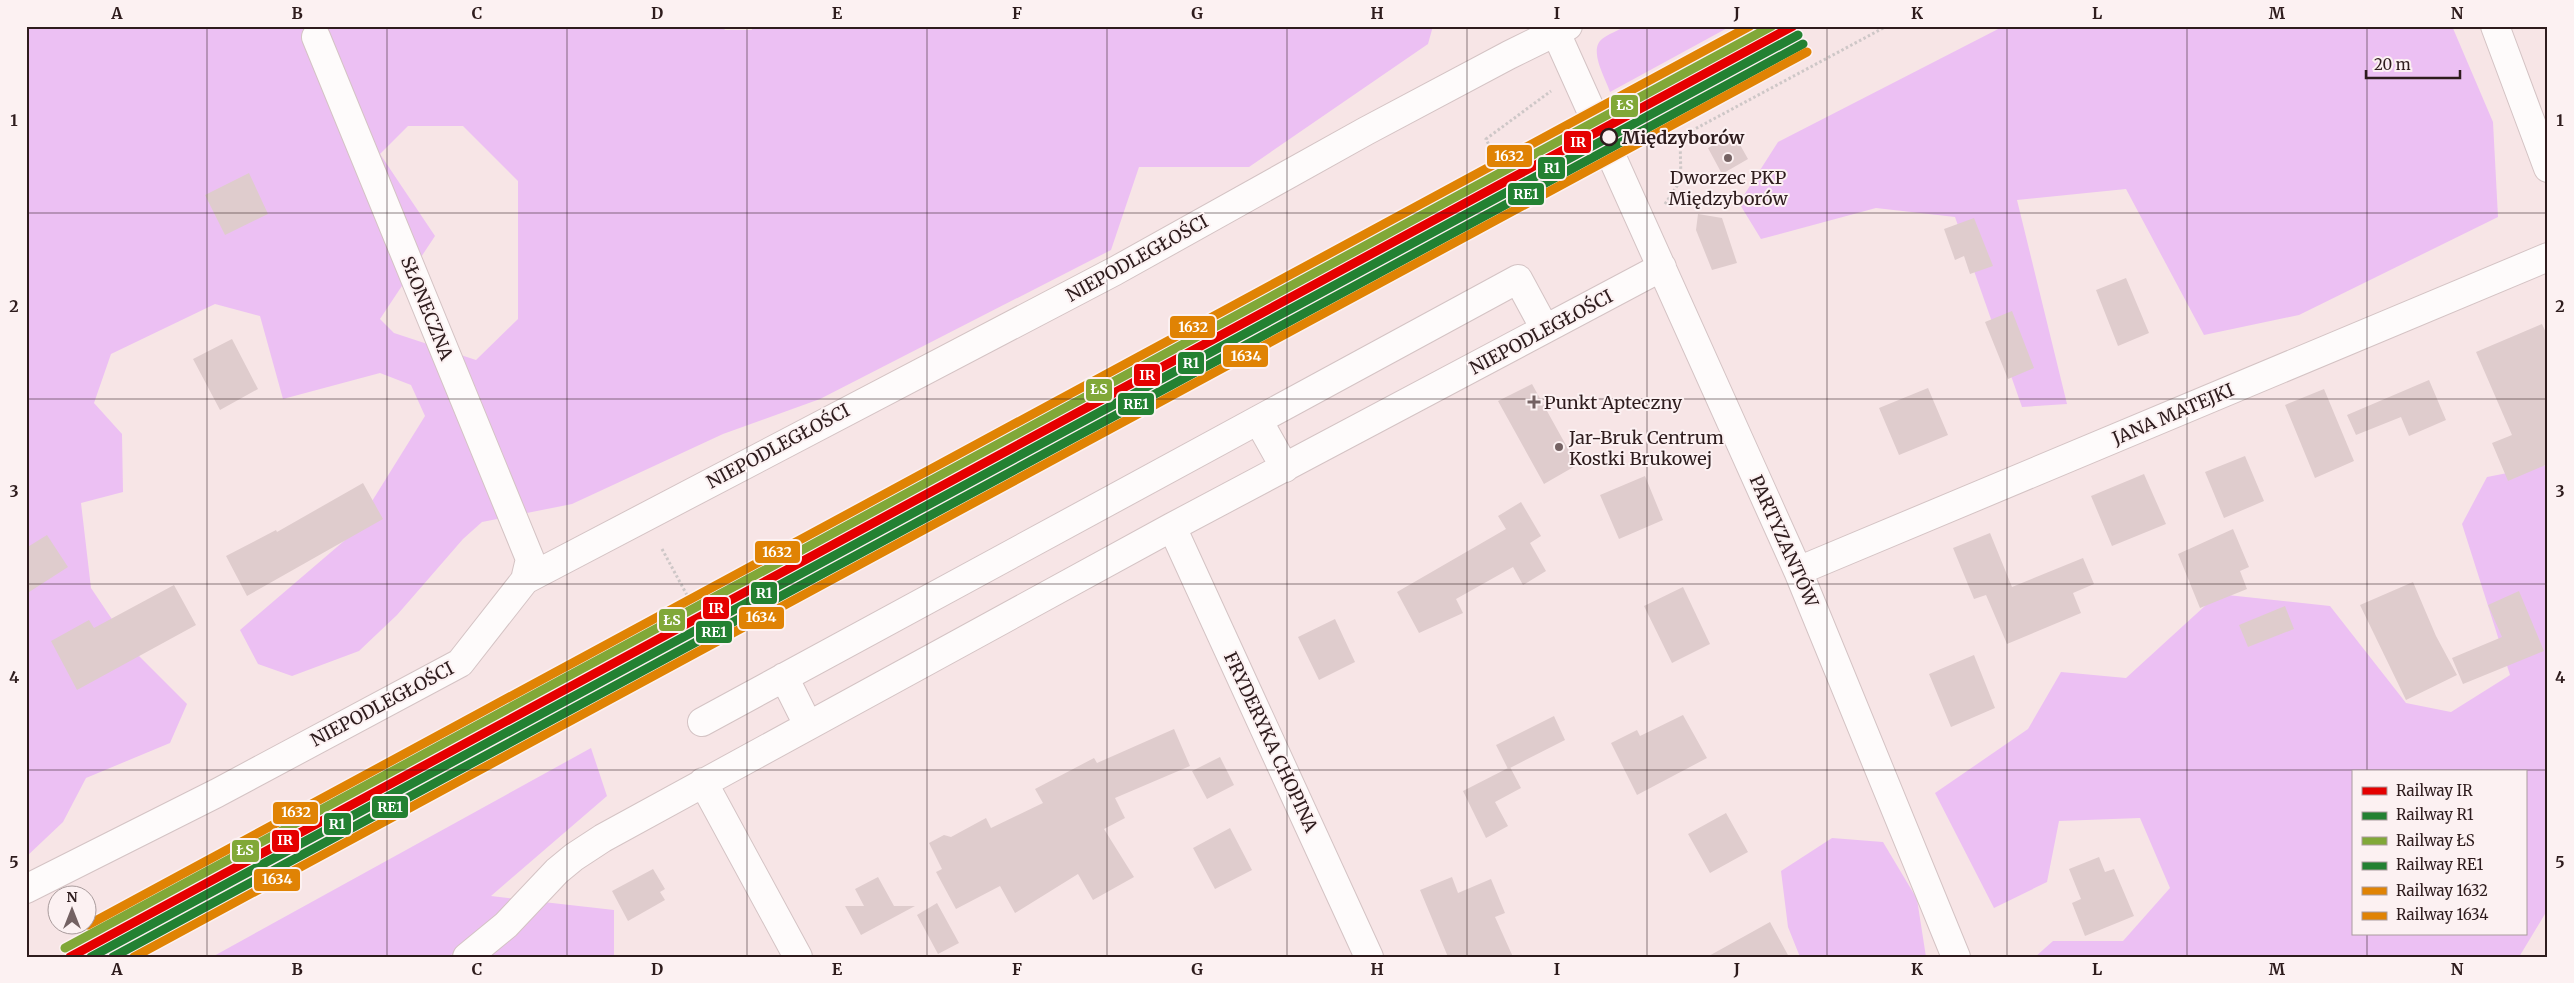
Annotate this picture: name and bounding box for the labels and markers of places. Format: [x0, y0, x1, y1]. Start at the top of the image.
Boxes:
place label: Międzyborów [1622, 126, 1745, 149]
marker: Międzyborów [1600, 128, 1618, 146]
marker: Dworzec PKP Międzyborów [1722, 152, 1734, 164]
place label: Dworzec PKP Międzyborów [1668, 166, 1788, 210]
place label: Punkt Apteczny [1544, 391, 1683, 414]
marker: Punkt Apteczny [1528, 396, 1540, 408]
place label: Jar-Bruk Centrum Kostki Brukowej [1568, 426, 1724, 470]
marker: Jar-Bruk Centrum Kostki Brukowej [1553, 441, 1565, 453]

